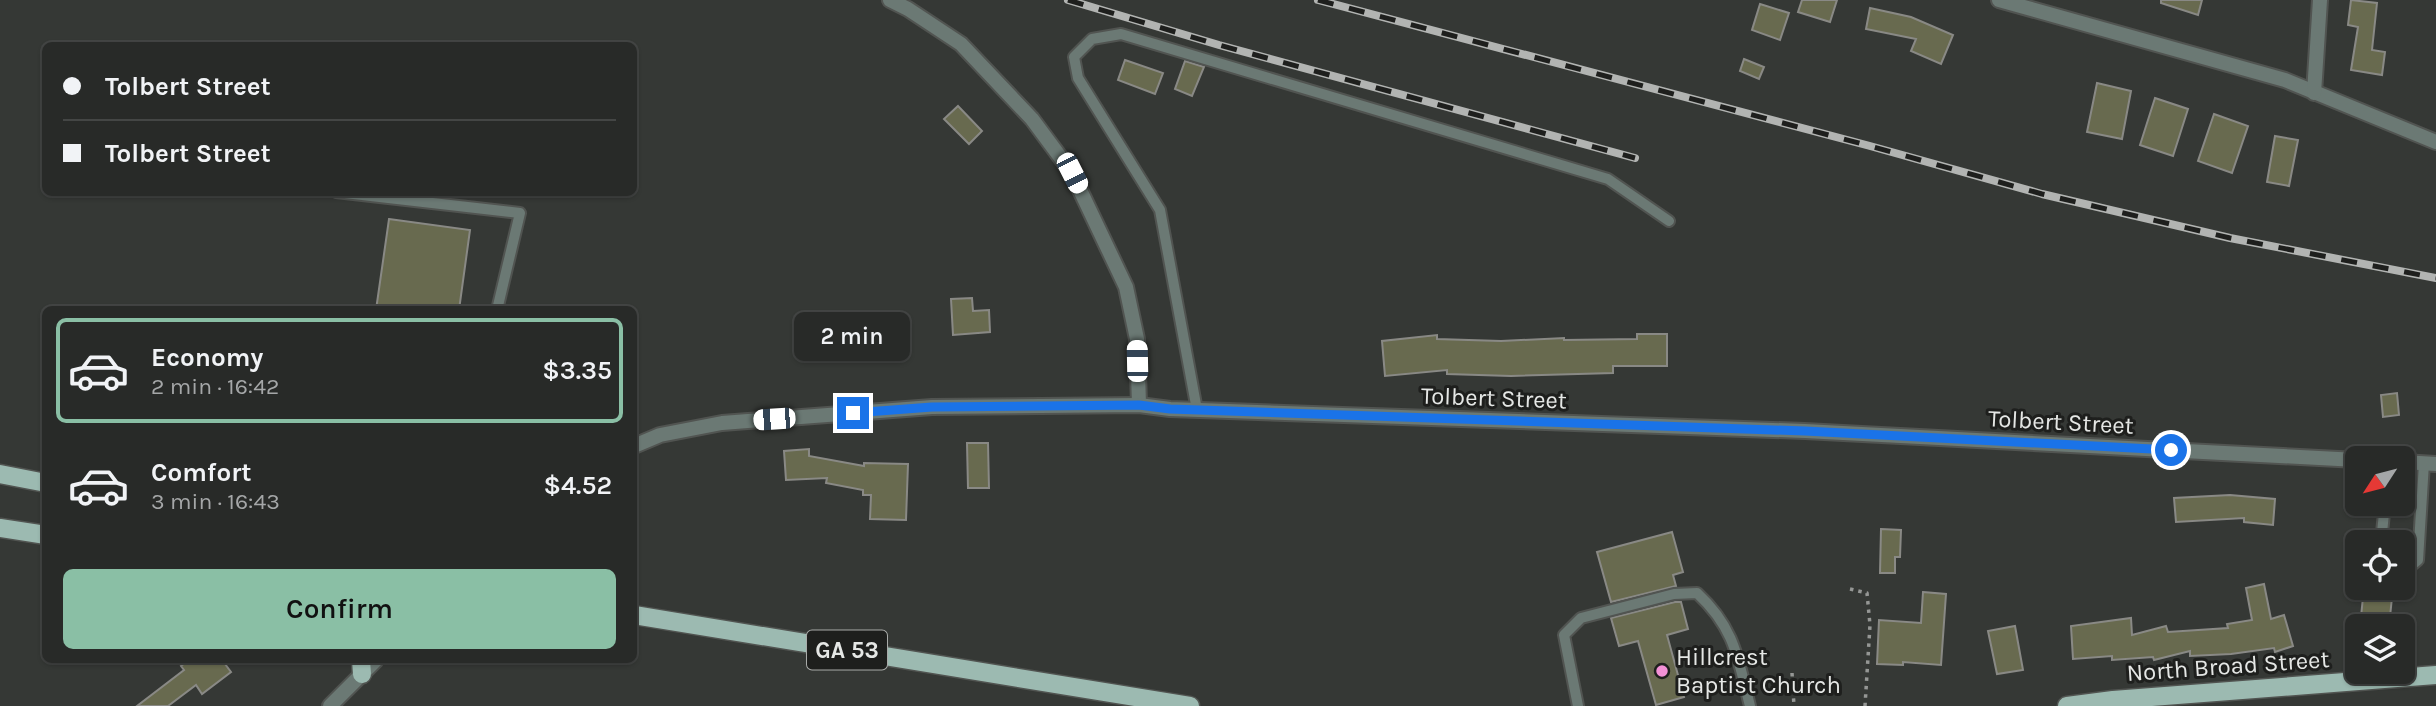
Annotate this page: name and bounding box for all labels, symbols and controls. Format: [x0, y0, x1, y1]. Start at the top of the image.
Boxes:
text: Tolbert Street [105, 71, 271, 102]
text: Tolbert Street [105, 138, 271, 169]
car [1054, 150, 1091, 196]
callout: 2 min [795, 312, 911, 360]
text: 2 min [821, 323, 883, 350]
icon: car [67, 339, 130, 402]
car [1127, 340, 1148, 382]
text: Economy [151, 342, 263, 373]
text: $3.35 [542, 355, 612, 386]
text: 2 min · 16:42 [151, 373, 279, 400]
street label: Tolbert Street [1421, 381, 1567, 415]
route end [837, 397, 869, 429]
street label: Tolbert Street [1987, 404, 2135, 440]
car [753, 407, 796, 431]
route start [2155, 434, 2187, 466]
north arrow [2345, 446, 2415, 516]
map controls [2345, 446, 2415, 684]
icon: car [67, 454, 130, 517]
text: Comfort [151, 457, 252, 488]
text: $4.52 [543, 470, 612, 501]
text: 3 min · 16:43 [151, 488, 280, 515]
button: locate [2345, 530, 2415, 600]
button: Confirm [63, 569, 616, 649]
button: layers [2345, 614, 2415, 684]
road number: GA 53 [807, 630, 887, 670]
place label: Hillcrest Baptist Church [1676, 643, 1841, 699]
street label: North Broad Street [2126, 645, 2330, 687]
marker: Hillcrest Baptist Church [1654, 663, 1670, 679]

